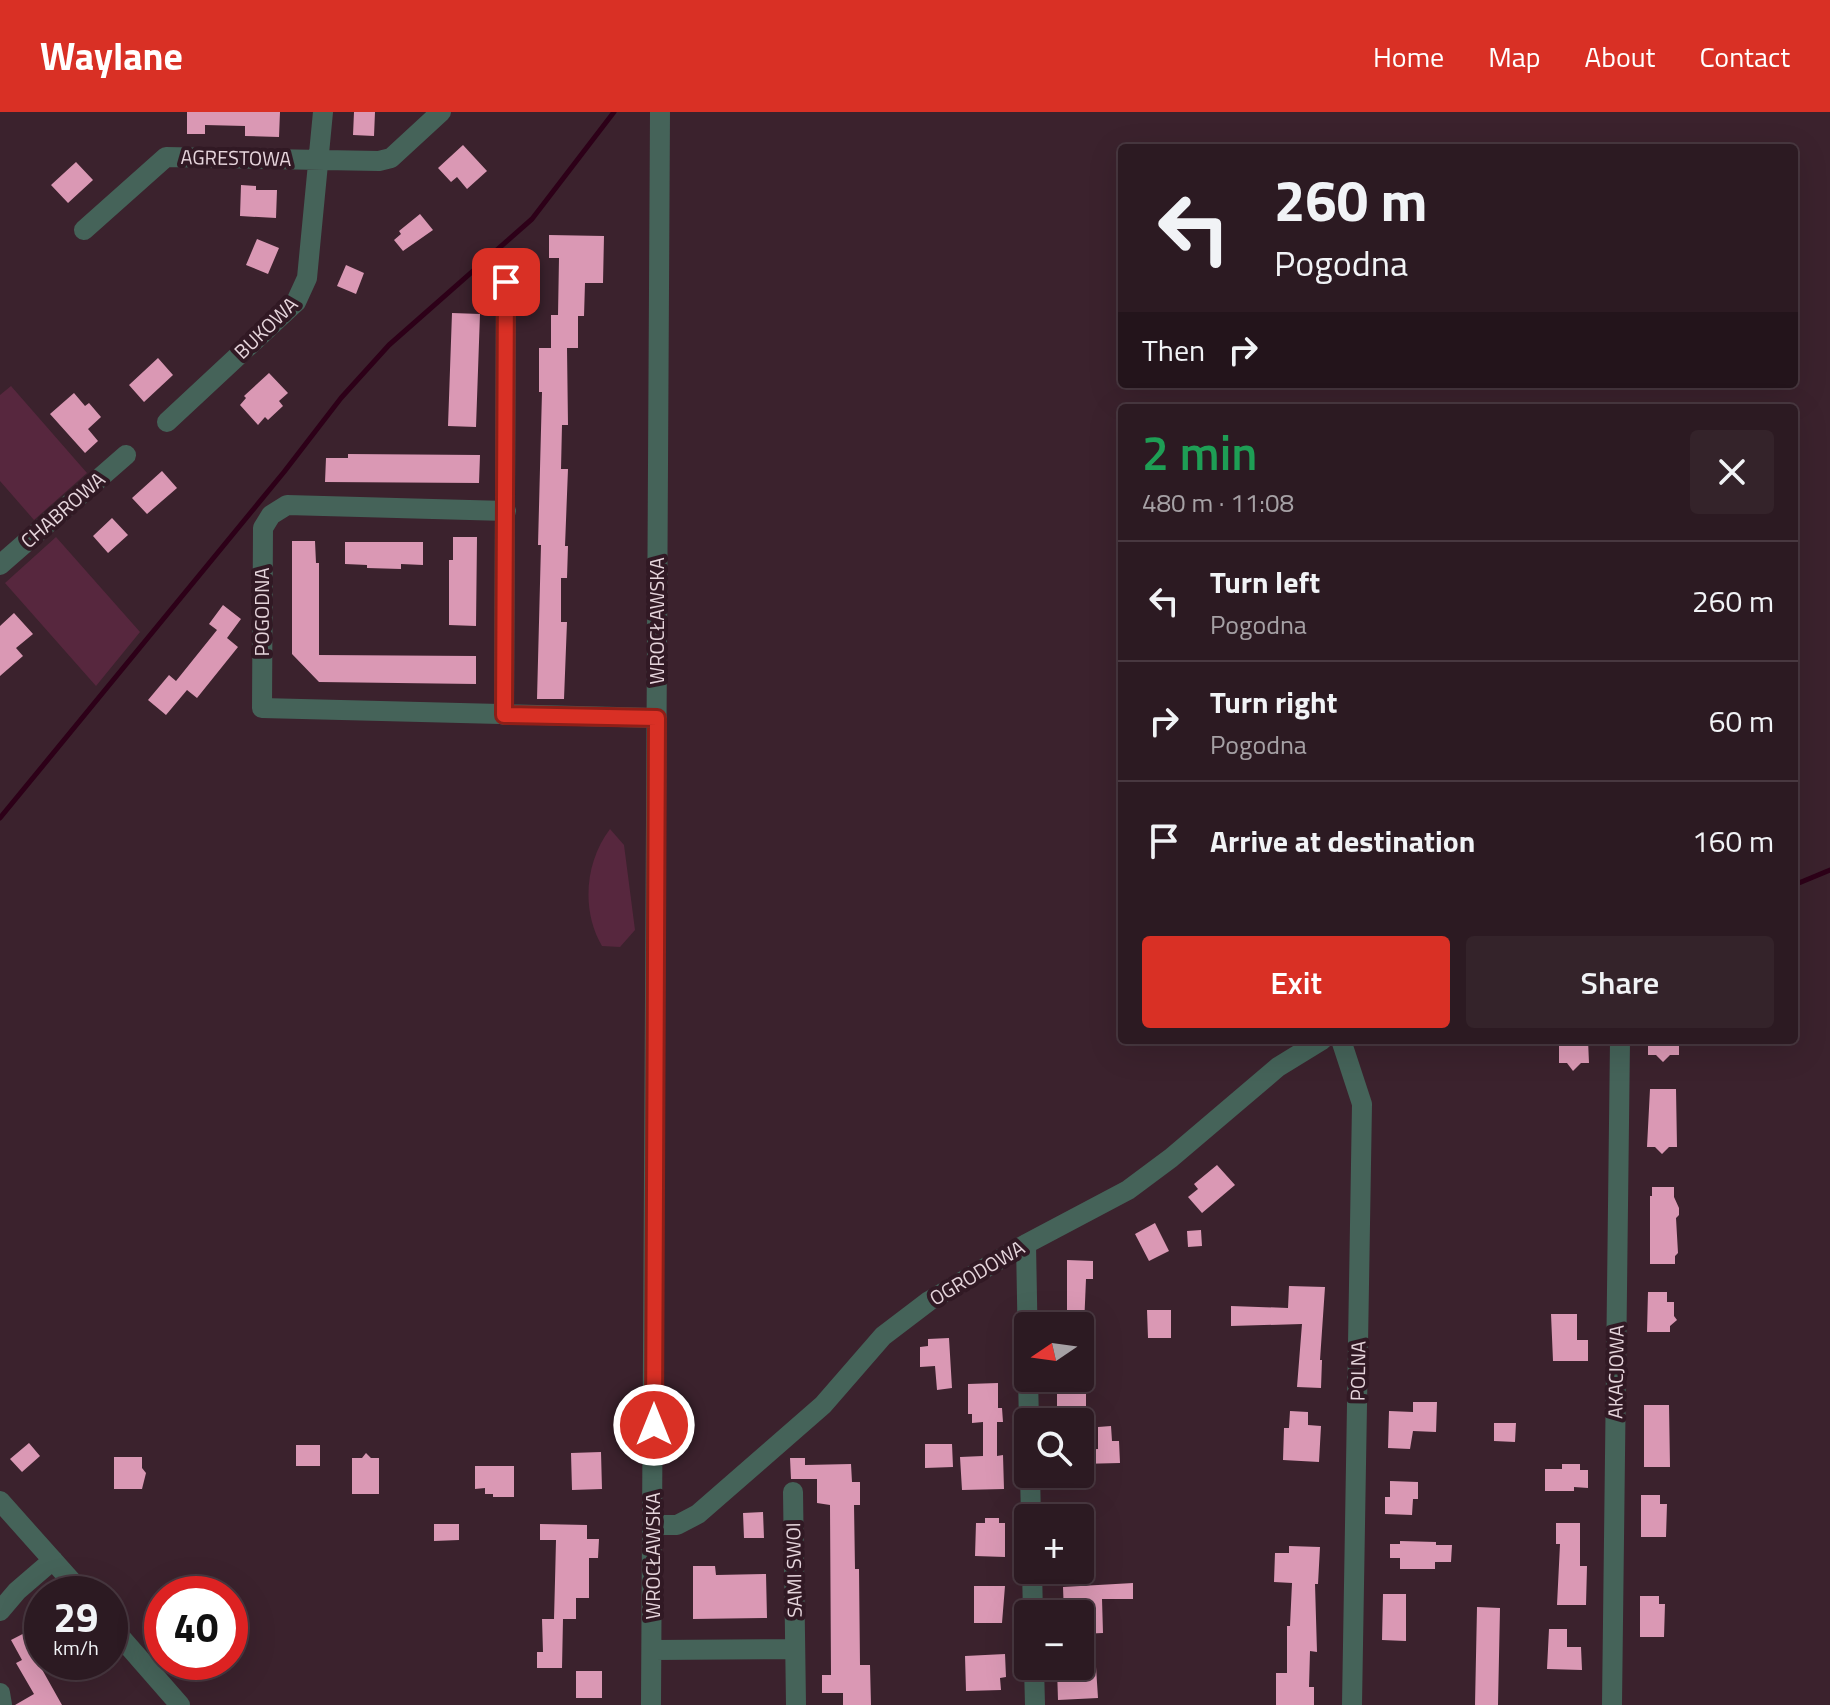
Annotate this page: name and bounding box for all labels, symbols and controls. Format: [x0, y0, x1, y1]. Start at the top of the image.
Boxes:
text: Waylane [40, 27, 183, 85]
text: Home [1373, 35, 1444, 78]
text: Map [1488, 35, 1541, 78]
text: About [1585, 35, 1655, 78]
text: Contact [1699, 35, 1790, 78]
street label: AGRESTOWA [180, 141, 292, 174]
text: 260 m [1274, 158, 1427, 243]
icon: left [1142, 176, 1246, 280]
text: Pogodna [1274, 235, 1408, 290]
pin [472, 248, 540, 316]
icon: arrive [484, 260, 528, 304]
street label: BUKOWA [227, 289, 305, 366]
text: Then [1142, 327, 1205, 373]
icon: right [1221, 328, 1265, 372]
text: 2 min [1142, 416, 1257, 489]
button: close [1690, 430, 1774, 514]
street label: CHABROWA [14, 464, 112, 555]
text: 480 m · 11:08 [1142, 483, 1294, 522]
street label: WROCŁAWSKA [641, 557, 672, 685]
text: Turn left [1210, 559, 1320, 605]
street label: POGODNA [246, 567, 277, 656]
text: 260 m [1692, 578, 1774, 624]
icon: left [1142, 579, 1186, 623]
text: Pogodna [1210, 605, 1307, 644]
text: Turn right [1210, 679, 1338, 725]
text: 60 m [1709, 698, 1774, 744]
icon: right [1142, 699, 1186, 743]
text: Pogodna [1210, 725, 1307, 764]
text: Arrive at destination [1210, 818, 1475, 864]
text: 160 m [1692, 818, 1774, 864]
icon: arrive [1142, 819, 1186, 863]
button: Exit [1142, 936, 1450, 1028]
button: Share [1466, 936, 1774, 1028]
street label: OGRODOWA [923, 1232, 1030, 1313]
north arrow [1014, 1312, 1094, 1392]
map controls [1014, 1312, 1094, 1680]
street label: AKACJOWA [1599, 1325, 1632, 1419]
street label: POLNA [1341, 1341, 1374, 1401]
position arrow [612, 1383, 696, 1467]
button: search [1014, 1408, 1094, 1488]
street label: WROCŁAWSKA [637, 1492, 668, 1620]
button: + [1014, 1504, 1094, 1584]
street label: SAMI SWOI [777, 1522, 810, 1618]
speed limit sign: 40 [144, 1576, 248, 1680]
text: 29 [54, 1587, 98, 1648]
button: − [1014, 1600, 1094, 1680]
text: km/h [53, 1632, 99, 1663]

